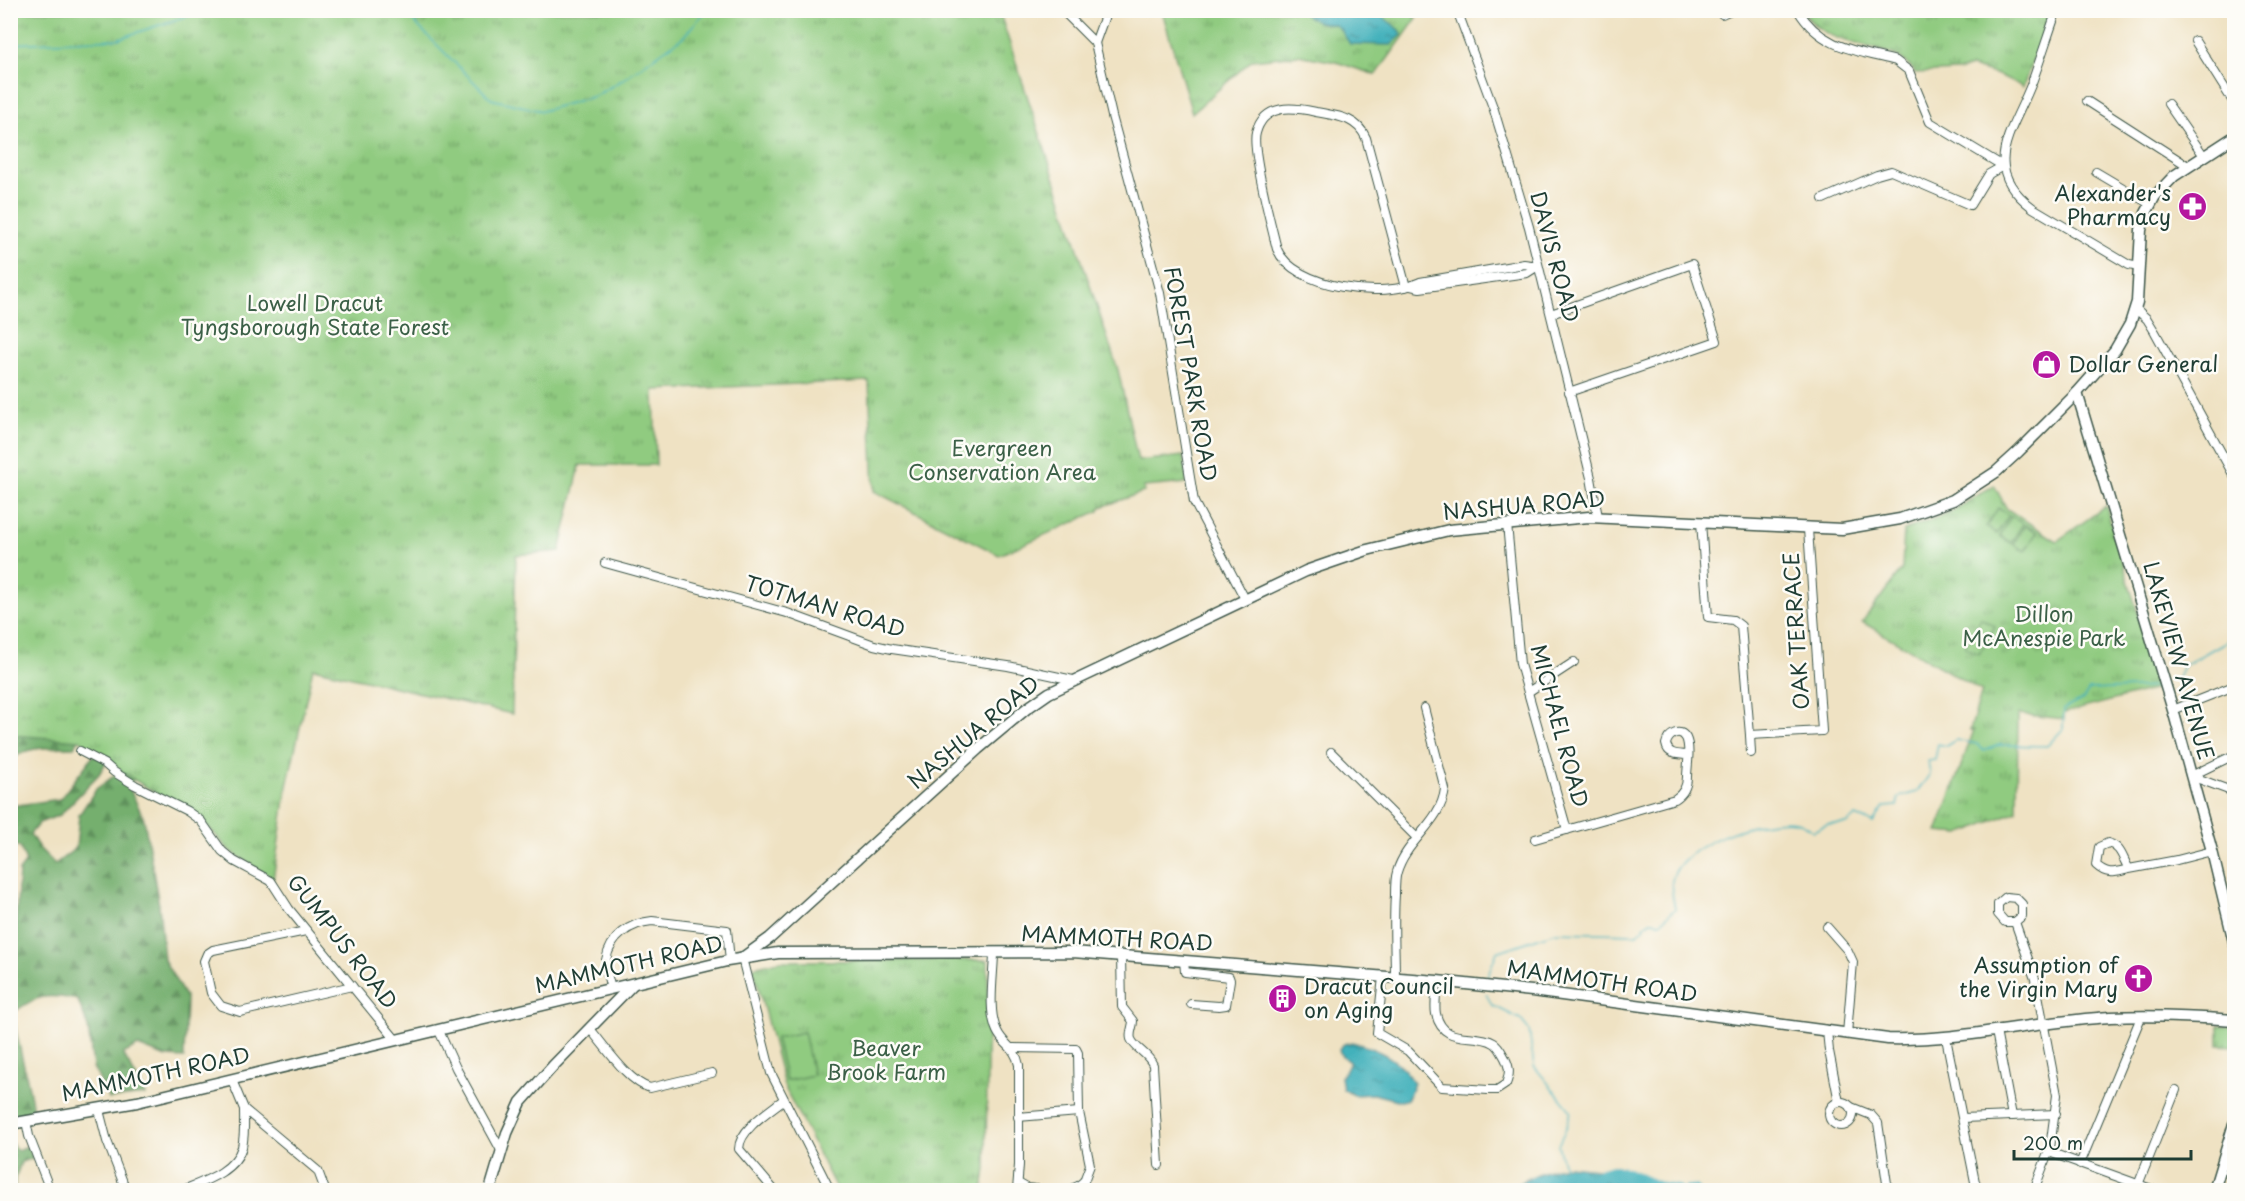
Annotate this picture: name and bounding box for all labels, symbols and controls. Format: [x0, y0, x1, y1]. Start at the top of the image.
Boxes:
place label: Alexander's Pharmacy [2054, 176, 2171, 232]
street label: DAVIS ROAD [1523, 187, 1589, 325]
pharmacy icon: Alexander's Pharmacy [2176, 190, 2208, 222]
street label: FOREST PARK ROAD [1157, 264, 1227, 484]
park label: Lowell Dracut Tyngsborough State Forest [181, 286, 449, 342]
place label: Dollar General [2068, 347, 2218, 379]
shop icon: Dollar General [2031, 349, 2063, 381]
park label: Evergreen Conservation Area [908, 431, 1097, 487]
street label: NASHUA ROAD [1441, 481, 1606, 527]
street label: OAK TERRACE [1774, 551, 1816, 711]
street label: LAKEVIEW AVENUE [2136, 557, 2224, 763]
street label: TOTMAN ROAD [741, 565, 910, 645]
park label: Dillon McAnespie Park [1962, 597, 2126, 653]
street label: MICHAEL ROAD [1524, 640, 1598, 811]
street label: NASHUA ROAD [900, 667, 1045, 796]
street label: GUMPUS ROAD [281, 867, 406, 1015]
street label: MAMMOTH ROAD [1020, 916, 1214, 958]
street label: MAMMOTH ROAD [531, 926, 726, 1000]
place label: Assumption of the Virgin Mary [1959, 948, 2120, 1004]
street label: MAMMOTH ROAD [1505, 951, 1700, 1009]
church icon: Assumption of the Virgin Mary [2123, 962, 2155, 994]
place label: Dracut Council on Aging [1304, 969, 1454, 1025]
building icon: Dracut Council on Aging [1267, 983, 1299, 1015]
park label: Beaver Brook Farm [826, 1031, 946, 1087]
street label: MAMMOTH ROAD [58, 1037, 253, 1109]
scale bar [2014, 1123, 2191, 1161]
text: 200 m [2023, 1129, 2083, 1156]

